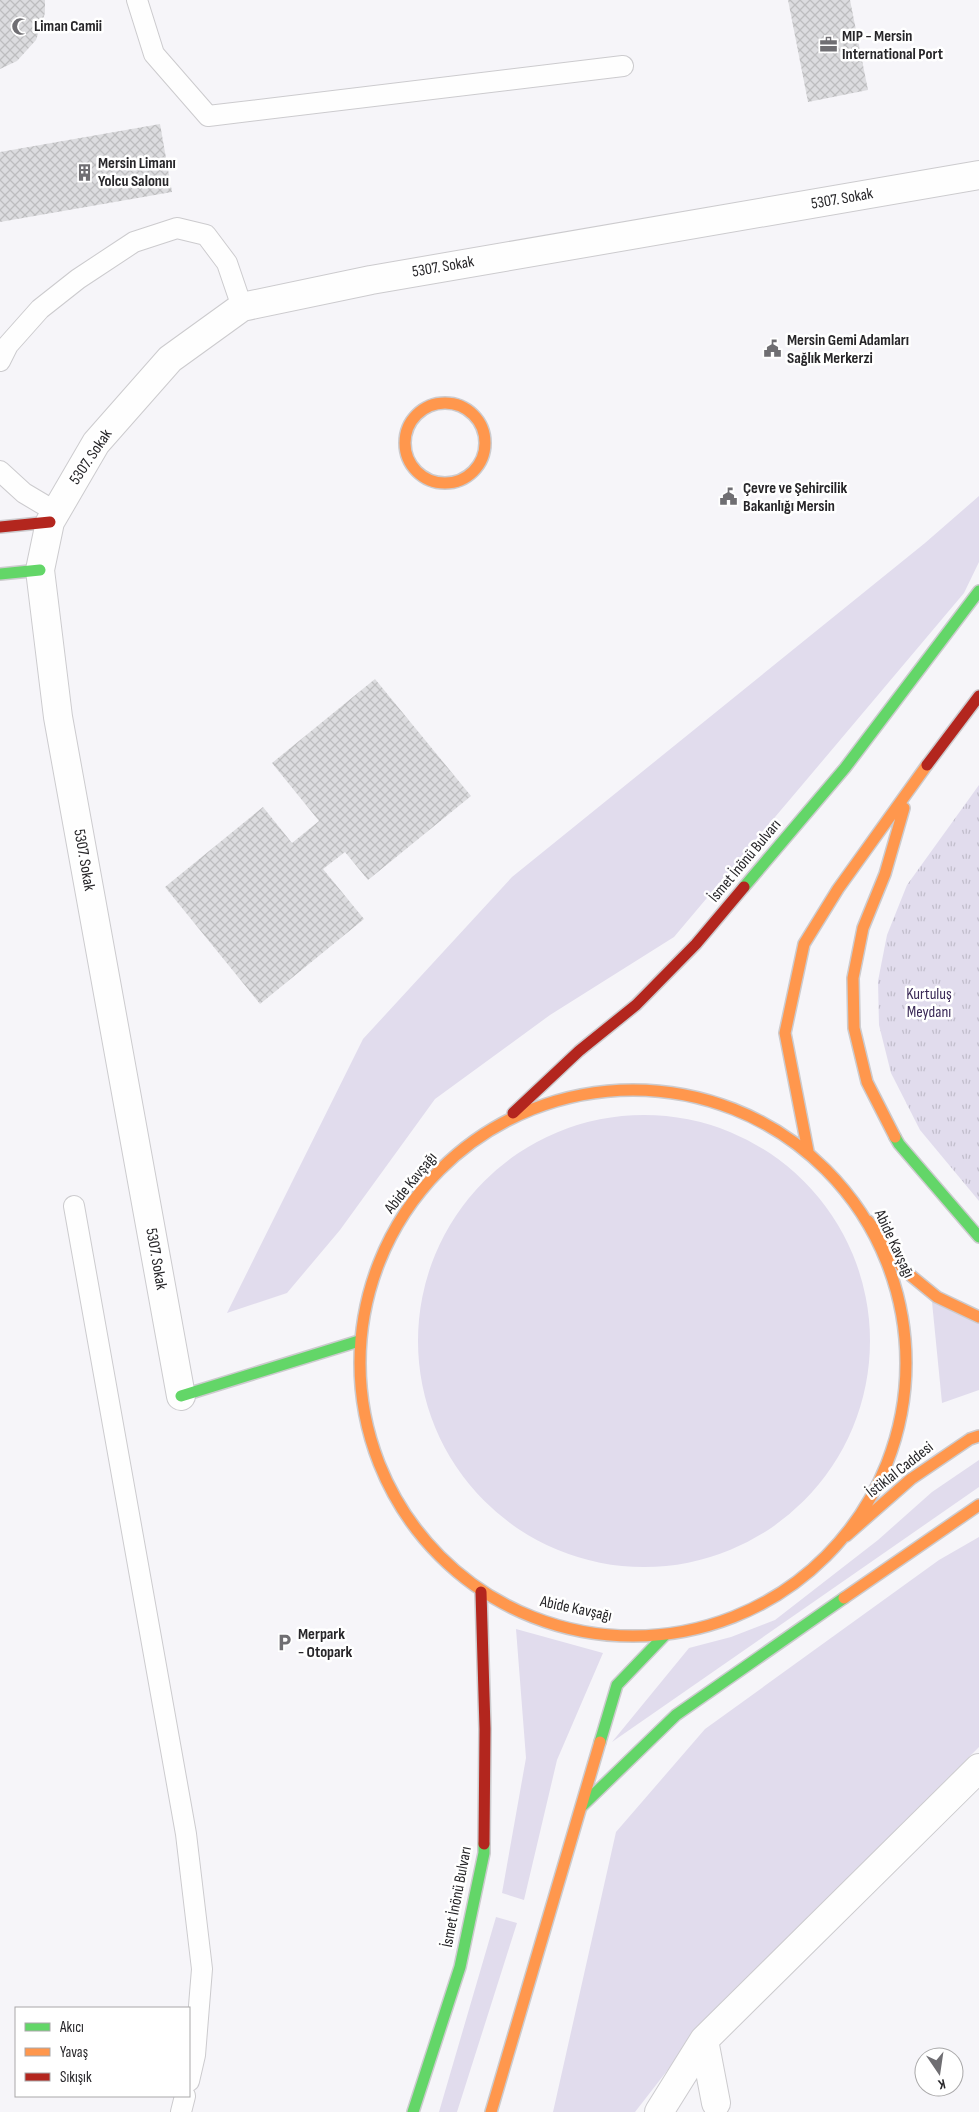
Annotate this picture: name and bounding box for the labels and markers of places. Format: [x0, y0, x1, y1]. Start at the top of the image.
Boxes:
mosque icon: Liman Camii [10, 16, 30, 36]
place label: Liman Camii [34, 17, 102, 36]
place label: MIP - Mersin International Port [842, 27, 943, 64]
office icon: MIP - Mersin International Port [818, 35, 838, 55]
place label: Mersin Limanı Yolcu Salonu [98, 154, 176, 191]
building icon: Mersin Limanı Yolcu Salonu [74, 162, 94, 182]
place label: Mersin Gemi Adamları Sağlık Merkerzi [787, 331, 909, 368]
public building icon: Mersin Gemi Adamları Sağlık Merkerzi [763, 339, 783, 359]
place label: Çevre ve Şehircilik Bakanlığı Mersin [743, 479, 847, 516]
public building icon: Çevre ve Şehircilik Bakanlığı Mersin [719, 487, 739, 507]
place label: Merpark - Otopark [298, 1625, 353, 1662]
parking icon: Merpark - Otopark [274, 1633, 294, 1653]

